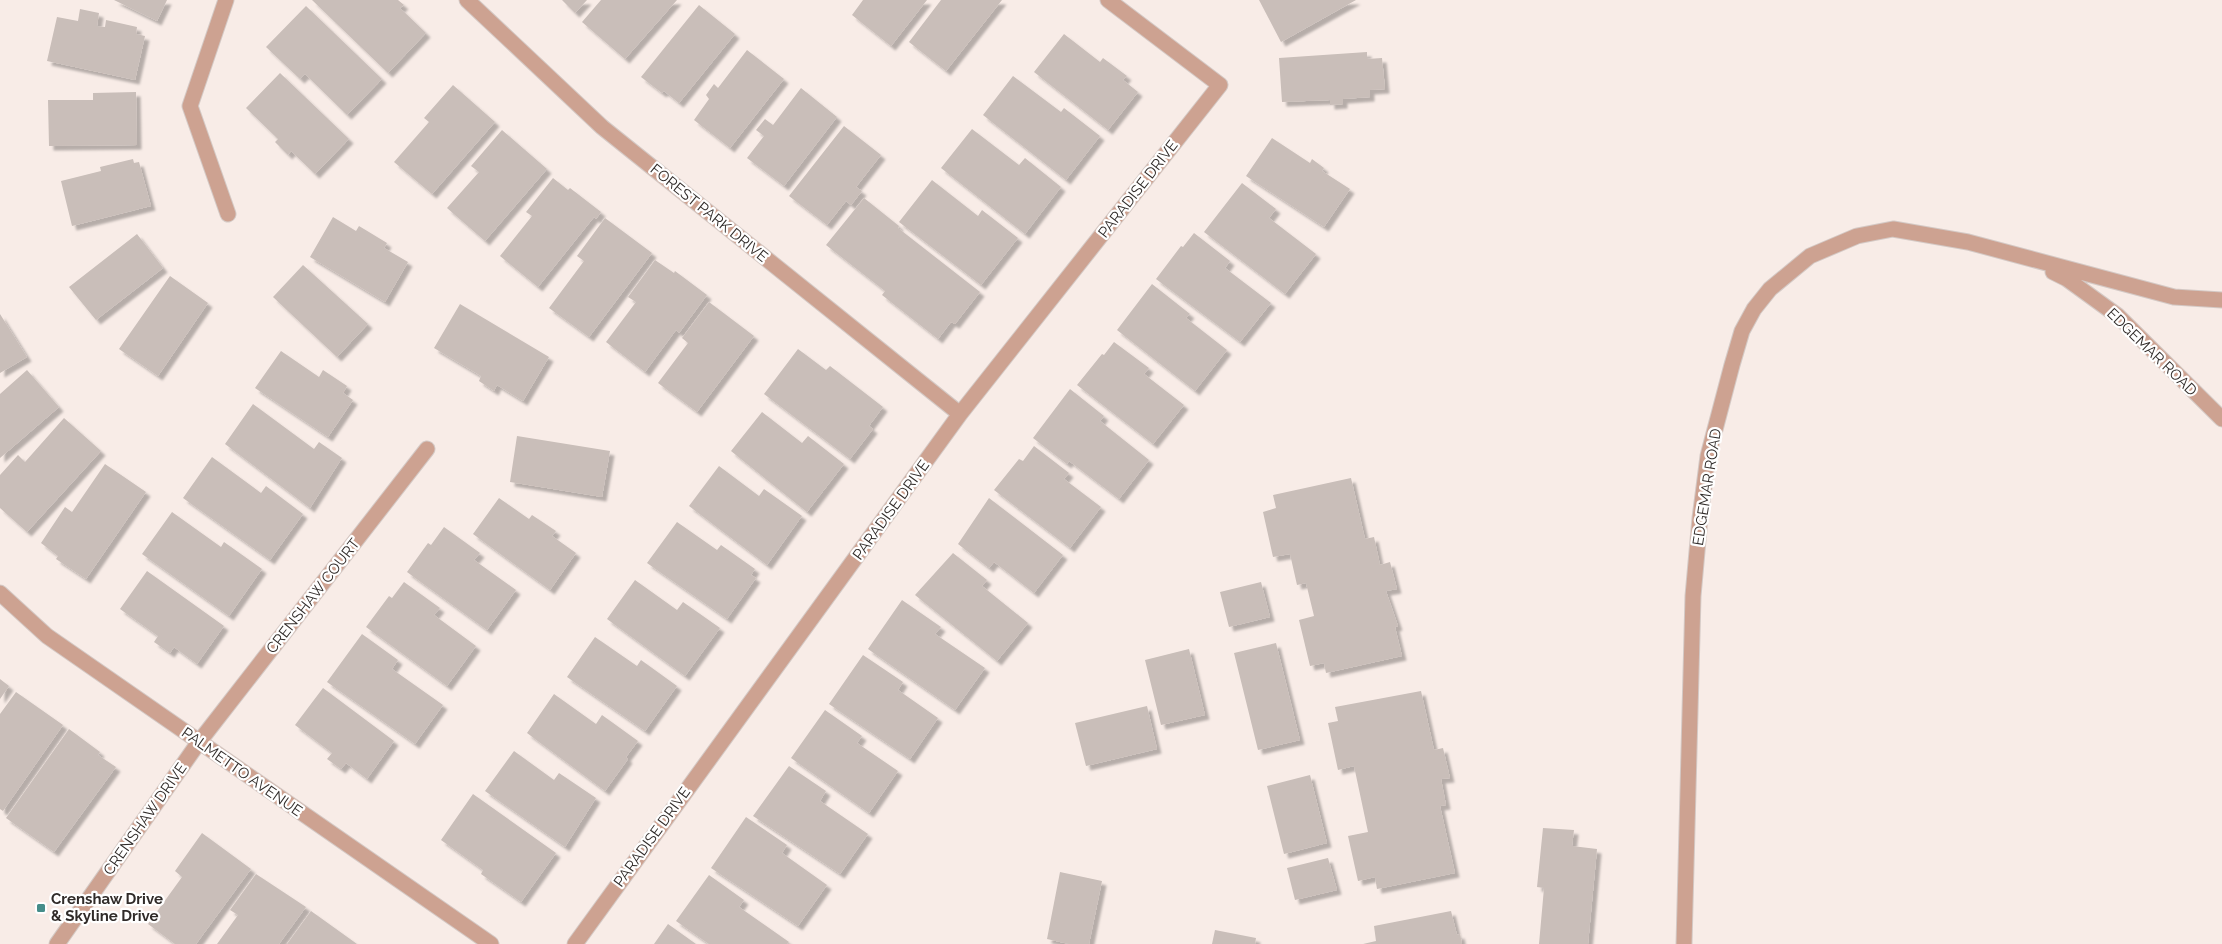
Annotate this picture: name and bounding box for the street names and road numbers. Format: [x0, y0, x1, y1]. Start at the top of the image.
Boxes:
street label: PARADISE DRIVE [1094, 137, 1182, 241]
street label: FOREST PARK DRIVE [647, 160, 771, 266]
street label: EDGEMAR ROAD [2103, 304, 2201, 400]
street label: EDGEMAR ROAD [1689, 427, 1725, 547]
street label: PARADISE DRIVE [849, 457, 933, 563]
street label: CRENSHAW COURT [263, 535, 363, 657]
street label: PALMETTO AVENUE [178, 724, 306, 820]
street label: CRENSHAW DRIVE [100, 759, 190, 879]
street label: PARADISE DRIVE [610, 784, 694, 890]

